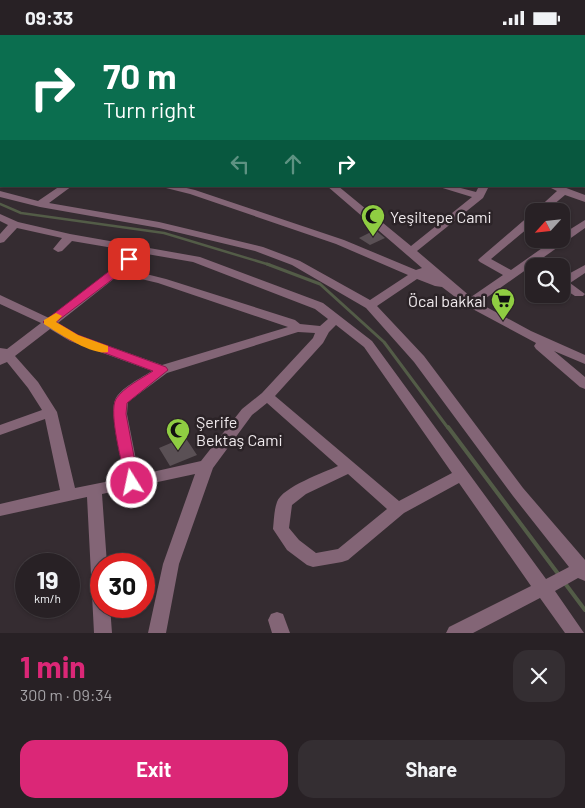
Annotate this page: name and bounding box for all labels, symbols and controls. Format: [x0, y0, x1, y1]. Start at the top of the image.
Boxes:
text: 09:33 [25, 6, 73, 29]
text: 70 m [103, 54, 177, 96]
icon: right [20, 55, 85, 120]
text: Turn right [103, 96, 196, 122]
icon: left [226, 150, 254, 178]
icon: ahead [279, 150, 307, 178]
icon: right [332, 150, 360, 178]
mosque icon: Yeşiltepe Cami [360, 203, 386, 237]
north arrow [525, 203, 570, 247]
map controls [525, 203, 570, 303]
place label: Yeşiltepe Cami [390, 207, 492, 226]
pin [108, 238, 150, 280]
icon: arrive [115, 245, 143, 273]
button: search [525, 258, 570, 303]
supermarket icon: Öcal bakkal [490, 287, 516, 321]
place label: Öcal bakkal [408, 291, 486, 310]
place label: Şerife Bektaş Cami [196, 412, 283, 449]
mosque icon: Şerife Bektaş Cami [165, 417, 191, 451]
position arrow [105, 456, 157, 508]
speed limit sign: 30 [90, 553, 155, 618]
text: 19 [36, 564, 59, 594]
text: km/h [34, 591, 61, 605]
text: 1 min [20, 648, 86, 684]
button: close [513, 650, 565, 702]
text: 300 m · 09:34 [20, 685, 112, 704]
button: Exit [20, 740, 288, 798]
button: Share [298, 740, 565, 798]

